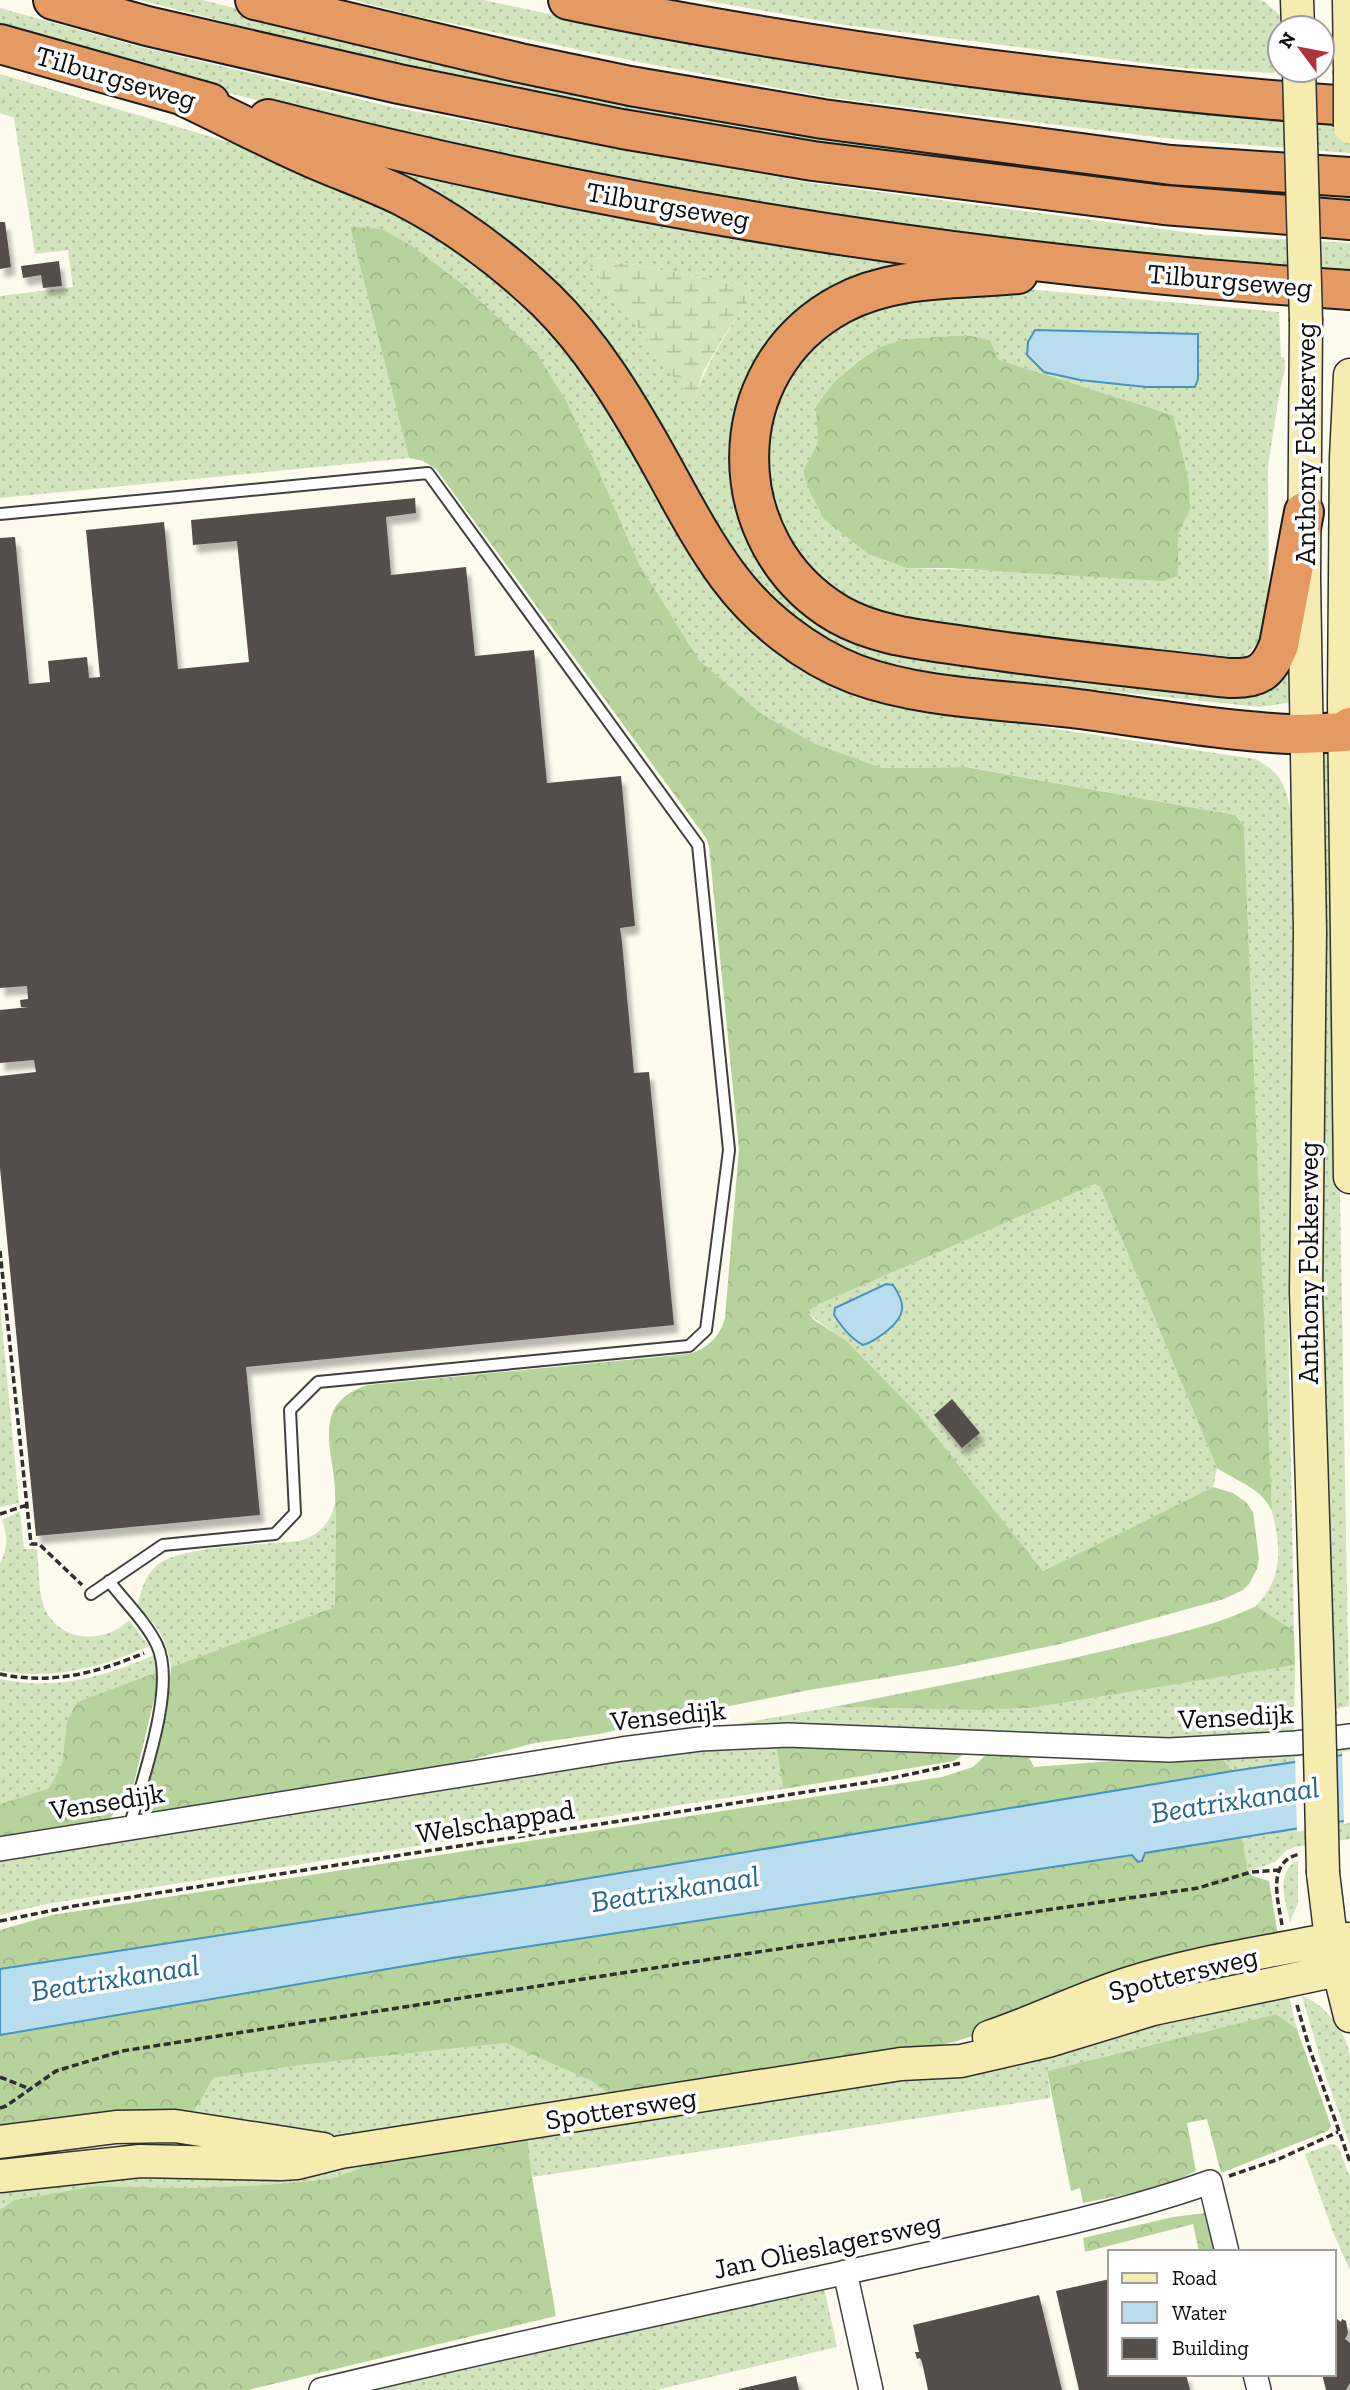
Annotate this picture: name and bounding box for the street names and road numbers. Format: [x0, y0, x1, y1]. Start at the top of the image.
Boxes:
street label: Tilburgseweg [32, 39, 200, 116]
street label: Tilburgseweg [584, 175, 752, 236]
street label: Tilburgseweg [1146, 257, 1314, 304]
street label: Anthony Fokkerweg [1289, 323, 1322, 565]
street label: Anthony Fokkerweg [1292, 1142, 1325, 1384]
street label: Vensedijk [608, 1693, 728, 1738]
street label: Vensedijk [1176, 1697, 1295, 1736]
street label: Vensedijk [46, 1776, 167, 1827]
street label: Welschappad [414, 1793, 576, 1850]
street label: Spottersweg [1105, 1939, 1261, 2008]
street label: Spottersweg [543, 2080, 699, 2137]
street label: Jan Olieslagersweg [710, 2205, 944, 2286]

